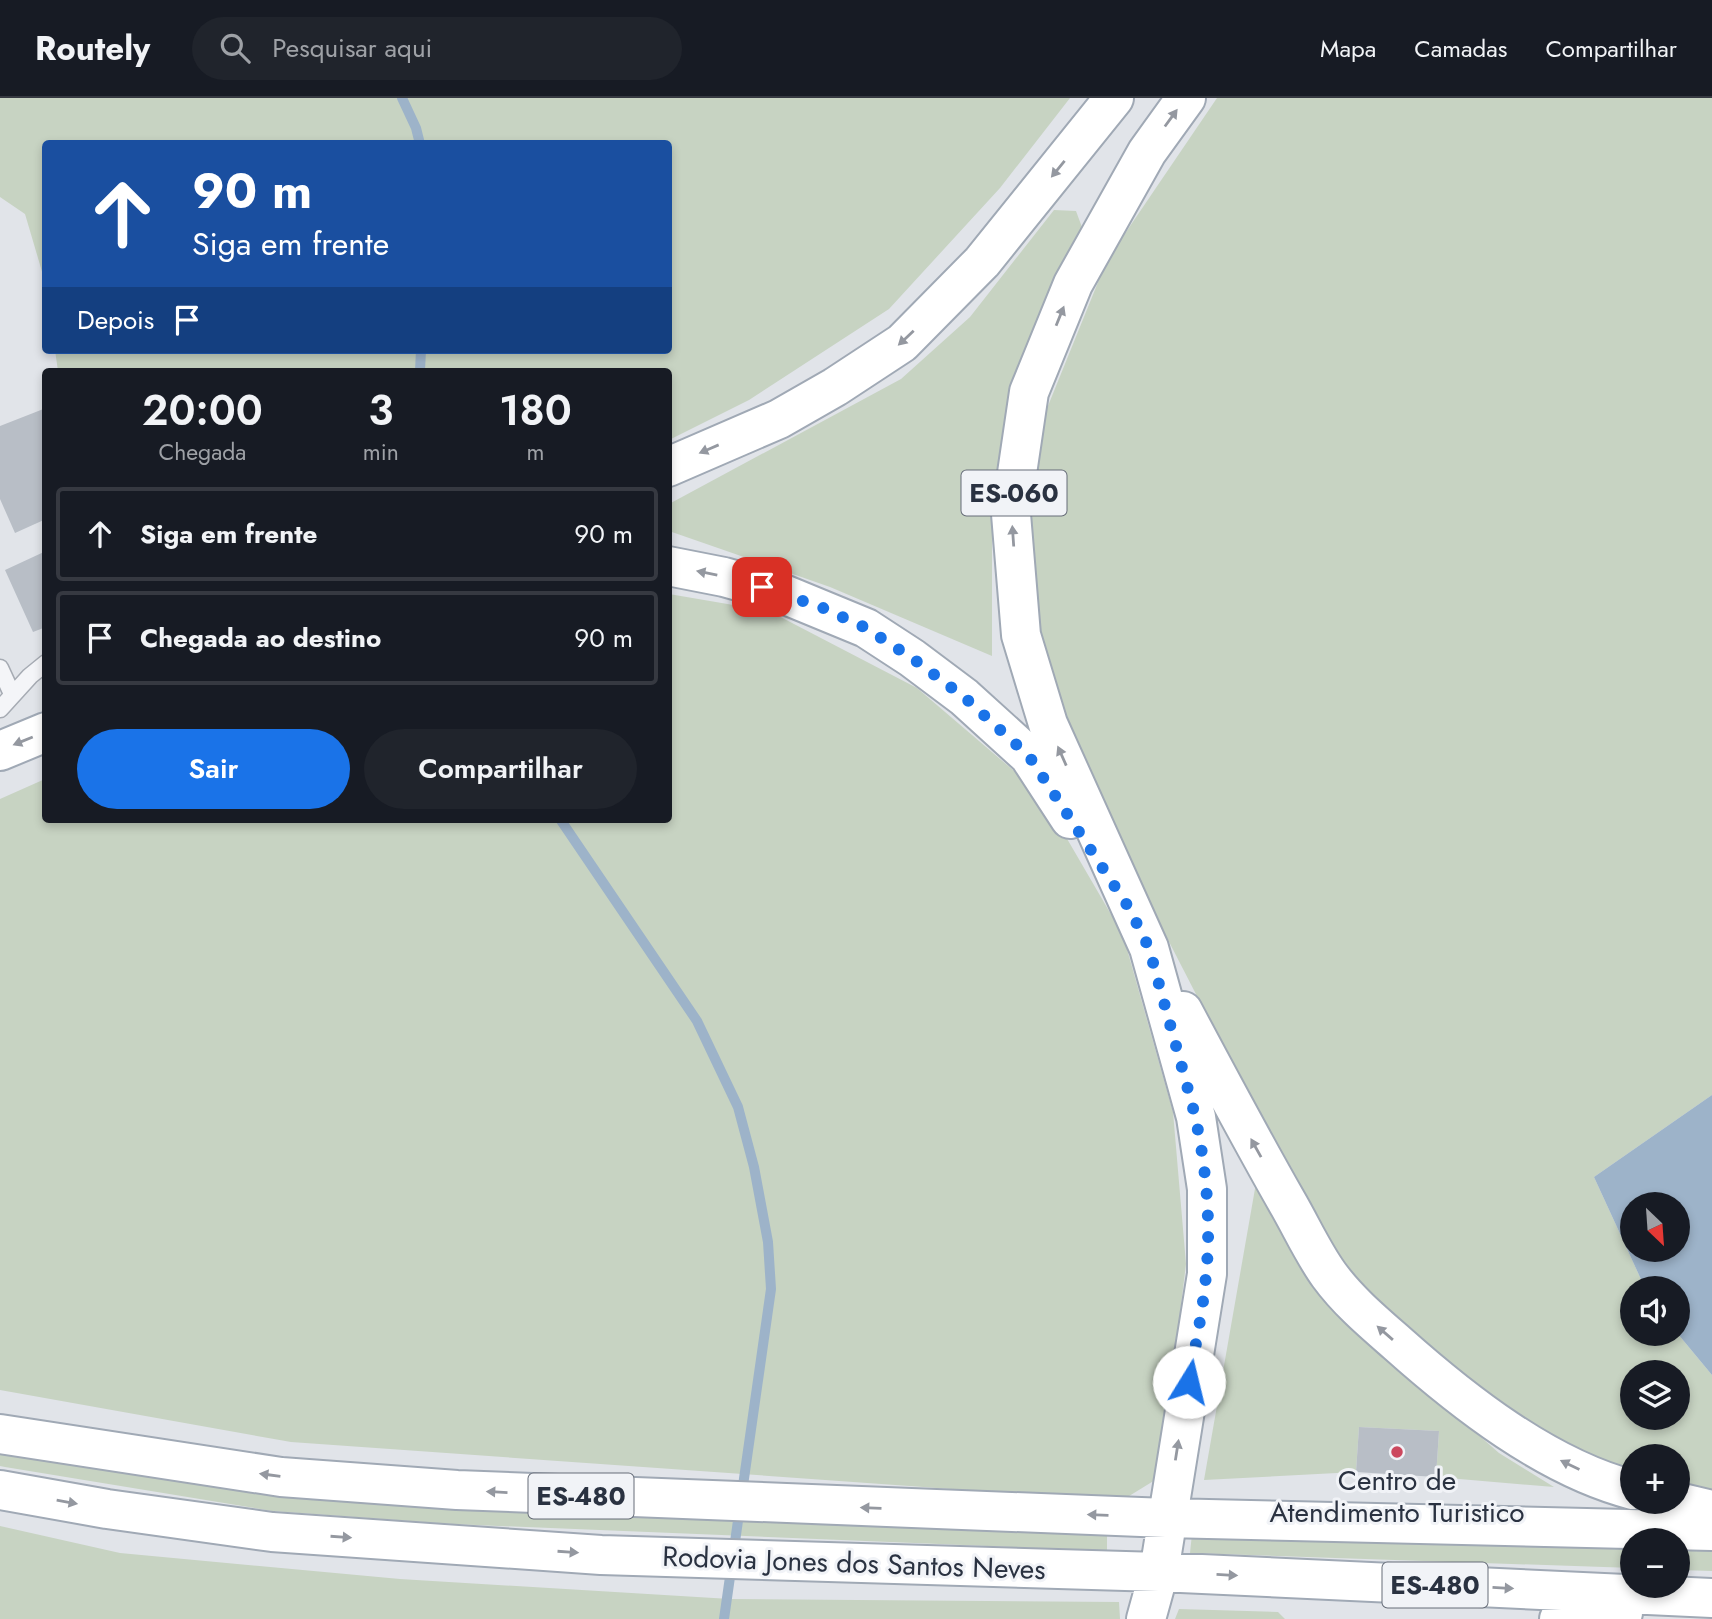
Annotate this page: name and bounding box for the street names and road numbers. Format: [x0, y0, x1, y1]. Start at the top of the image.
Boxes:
road number: ES-060 [962, 470, 1066, 516]
road number: ES-480 [528, 1474, 634, 1518]
street label: Rodovia Jones dos Santos Neves [662, 1536, 1046, 1590]
road number: ES-480 [1382, 1562, 1488, 1608]

